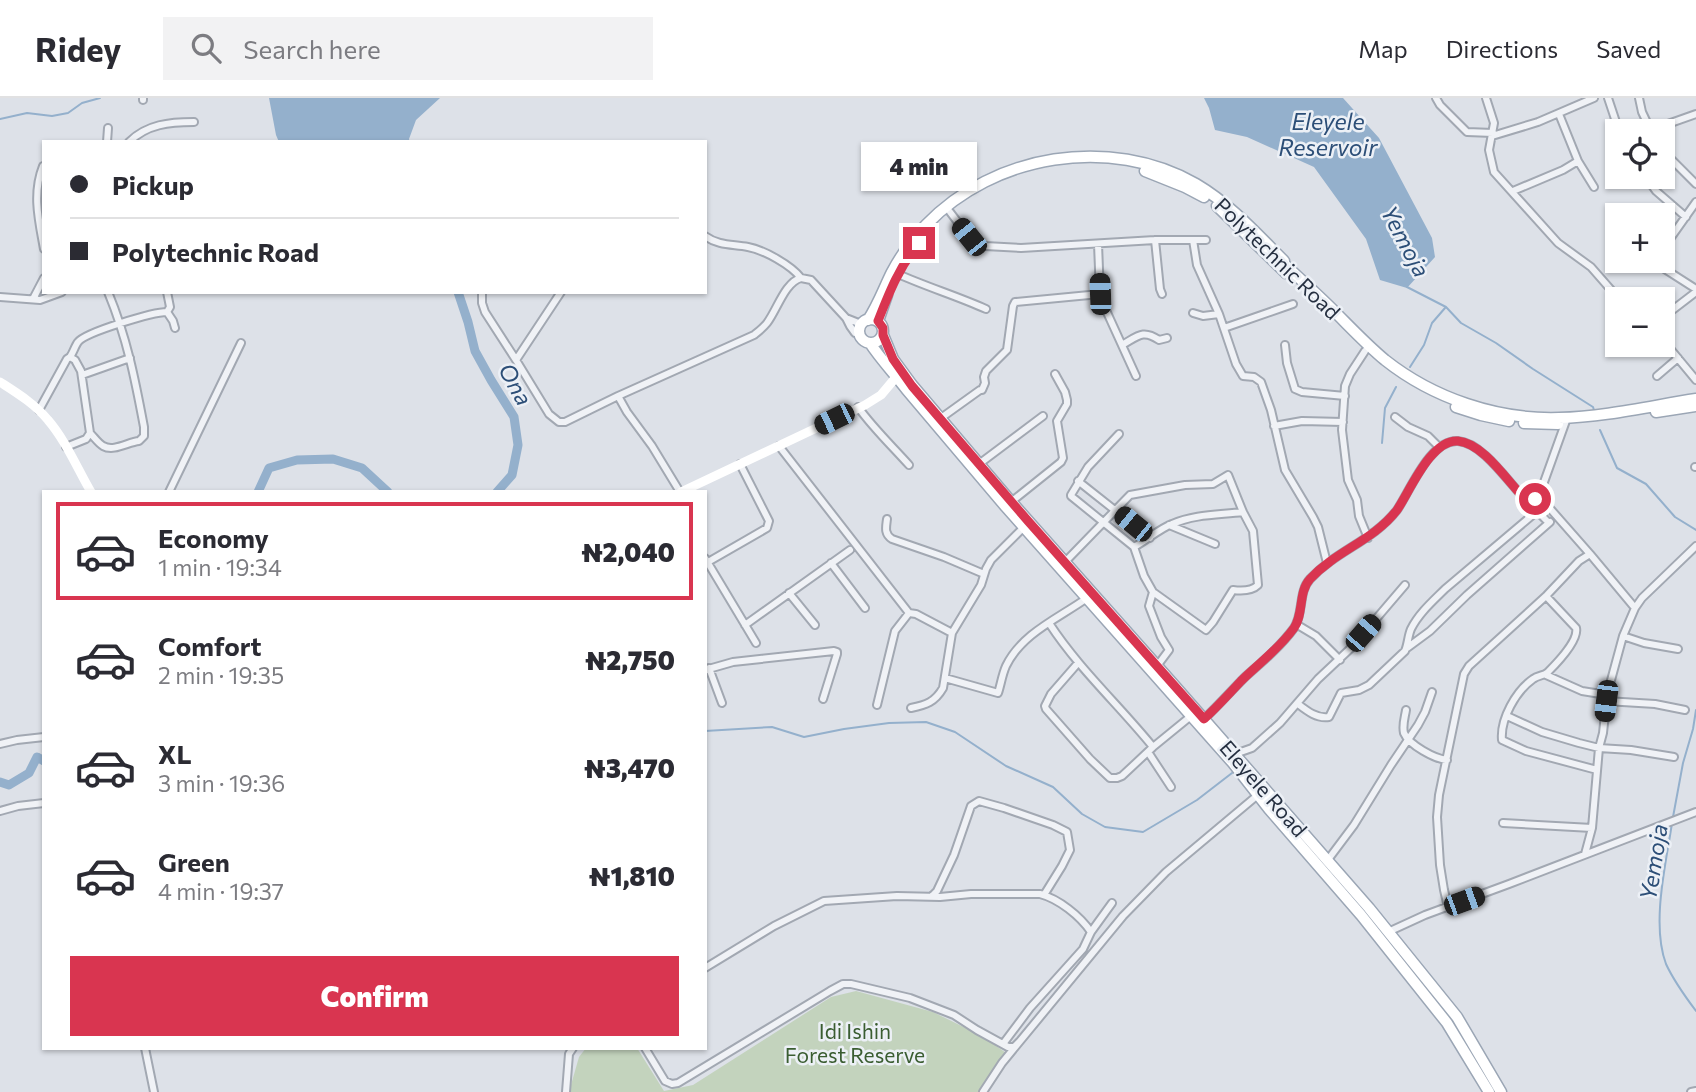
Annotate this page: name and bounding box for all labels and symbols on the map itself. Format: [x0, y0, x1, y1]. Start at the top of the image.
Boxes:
water label: Eleyele Reservoir [1279, 107, 1378, 161]
callout: 4 min [861, 142, 977, 190]
street label: Polytechnic Road [1210, 192, 1346, 324]
water label: Yemoja [1376, 200, 1436, 282]
car [948, 214, 991, 260]
route end [903, 227, 935, 259]
car [1089, 273, 1112, 315]
water label: Ona [493, 358, 539, 410]
car [811, 400, 858, 438]
route start [1519, 483, 1551, 515]
car [1111, 503, 1156, 545]
car [1342, 610, 1385, 656]
car [1594, 679, 1619, 723]
street label: Eleyele Road [1215, 735, 1313, 841]
water label: Yemoja [1633, 822, 1673, 902]
car [1441, 884, 1488, 918]
park label: Idi Ishin Forest Reserve [785, 1018, 925, 1067]

